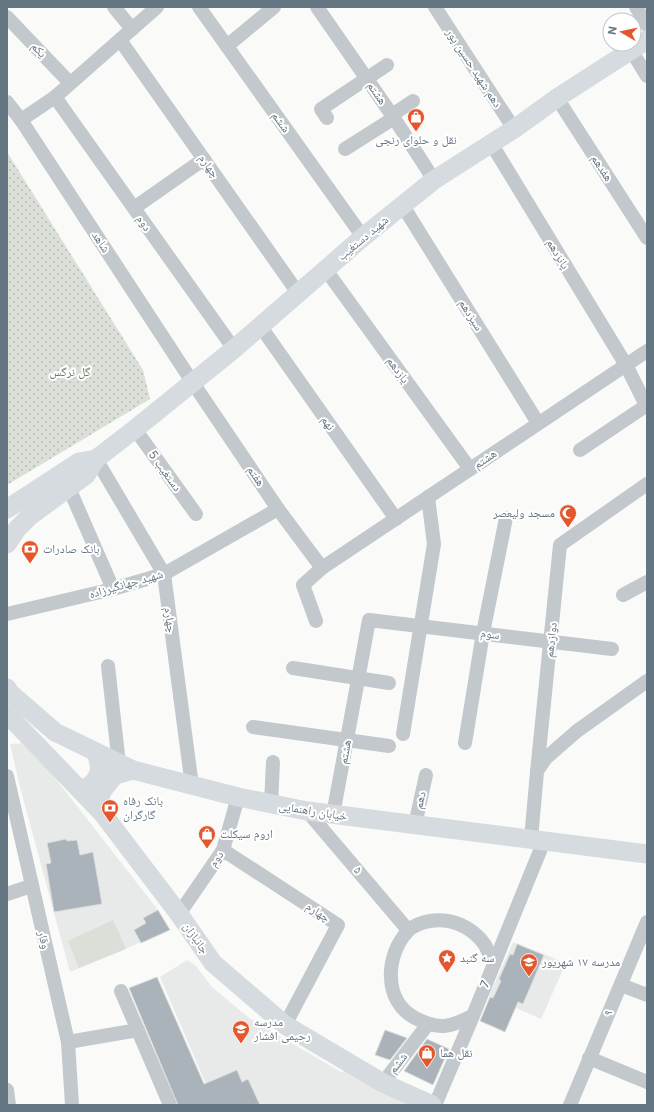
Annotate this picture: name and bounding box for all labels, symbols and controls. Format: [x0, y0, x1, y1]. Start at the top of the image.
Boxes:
north arrow [602, 12, 642, 52]
street label: دهم شهید حسین پور [442, 25, 506, 111]
text: N [605, 25, 620, 36]
street label: یکم [28, 39, 50, 61]
street label: هشتم [363, 78, 391, 108]
shop icon: نقل و حلوای رنجی [406, 107, 426, 132]
street label: ششم [268, 108, 294, 136]
place label: نقل و حلوای رنجی [375, 132, 457, 147]
street label: چهارم [195, 151, 223, 181]
street label: هفدهم [587, 152, 617, 184]
street label: دوم [133, 212, 155, 234]
street label: شهید دستغیب [334, 212, 392, 264]
street label: شاهد [89, 228, 114, 255]
street label: پانزدهم [543, 236, 574, 273]
street label: سیزدهم [455, 296, 487, 334]
street label: یازدهم [383, 353, 413, 387]
park label: گل نرگس [50, 364, 90, 379]
street label: نهم [317, 413, 339, 433]
street label: هشتم [470, 445, 500, 473]
street label: دستغیب 5 [145, 447, 185, 494]
street label: هفتم [243, 463, 269, 489]
mosque icon: مسجد ولیعصر [558, 503, 578, 528]
place label: مسجد ولیعصر [492, 505, 555, 520]
bank icon: بانک صادرات [20, 539, 40, 564]
place label: بانک صادرات [43, 541, 100, 556]
street label: شهید جهانگیرزاده [87, 566, 165, 601]
street label: چهارم [160, 606, 180, 634]
street label: دوازدهم [541, 621, 561, 658]
street label: سوم [479, 625, 501, 643]
street label: هشتم [335, 738, 355, 766]
street label: دهم [410, 790, 430, 810]
place label: بانک رفاه گارگران [123, 793, 163, 822]
bank icon: بانک رفاه گارگران [100, 798, 120, 823]
street label: خیابان راهنمایی [278, 798, 349, 824]
shop icon: اروم سیکلت [197, 824, 217, 849]
place label: اروم سیکلت [220, 826, 273, 842]
street label: دوم [205, 848, 227, 870]
street label: ۵ [351, 863, 366, 877]
street label: چهارم [303, 898, 333, 926]
street label: جانبازان [180, 919, 213, 957]
street label: وقار [35, 928, 54, 951]
place icon: سه گنبد [437, 948, 457, 973]
place label: سه گنبد [460, 950, 494, 965]
school or university icon: مدرسه ۱۷ شهریور [519, 952, 539, 977]
place label: مدرسه ۱۷ شهریور [541, 954, 620, 969]
street label: 7 [476, 978, 493, 990]
street label: ۹ [600, 1007, 615, 1018]
place label: مدرسه رحیمی افشار [253, 1014, 311, 1043]
school or university icon: مدرسه رحیمی افشار [231, 1019, 251, 1044]
shop icon: نقل هما [417, 1043, 437, 1068]
place label: نقل هما [440, 1045, 473, 1060]
street label: ششم [385, 1049, 411, 1077]

